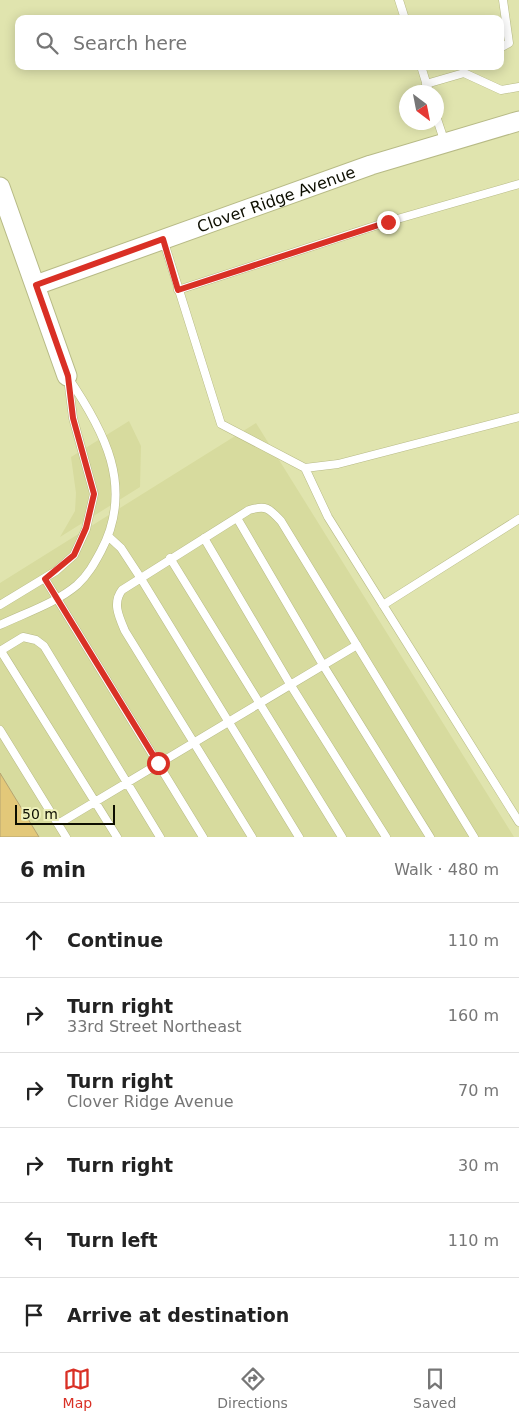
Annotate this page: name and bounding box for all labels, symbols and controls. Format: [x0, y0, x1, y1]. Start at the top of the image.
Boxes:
search box [15, 15, 504, 70]
icon: search [33, 29, 61, 57]
text: Search here [73, 32, 187, 54]
north arrow [399, 85, 444, 130]
street label: Clover Ridge Avenue [195, 162, 358, 237]
route end [377, 211, 400, 234]
route start [147, 752, 170, 775]
scale bar [15, 802, 115, 825]
text: 50 m [22, 806, 58, 822]
text: 6 min [20, 858, 86, 882]
text: Walk · 480 m [394, 860, 499, 879]
icon: ahead [20, 926, 48, 954]
text: Continue [67, 929, 163, 951]
text: 110 m [448, 931, 499, 950]
text: Turn right [67, 995, 173, 1017]
icon: right [20, 1001, 48, 1029]
text: 160 m [448, 1006, 499, 1025]
text: 33rd Street Northeast [67, 1017, 242, 1036]
text: Turn right [67, 1070, 173, 1092]
icon: right [20, 1076, 48, 1104]
text: 70 m [458, 1081, 499, 1100]
text: Clover Ridge Avenue [67, 1092, 234, 1111]
icon: right [20, 1151, 48, 1179]
text: Turn right [67, 1154, 173, 1176]
text: 30 m [458, 1156, 499, 1175]
icon: left [20, 1226, 48, 1254]
text: Turn left [67, 1229, 158, 1251]
text: 110 m [448, 1231, 499, 1250]
icon: arrive [20, 1301, 48, 1329]
text: Arrive at destination [67, 1304, 289, 1326]
tab: Map [63, 1365, 92, 1411]
tab: Directions [217, 1365, 288, 1411]
tab: Saved [413, 1365, 456, 1411]

